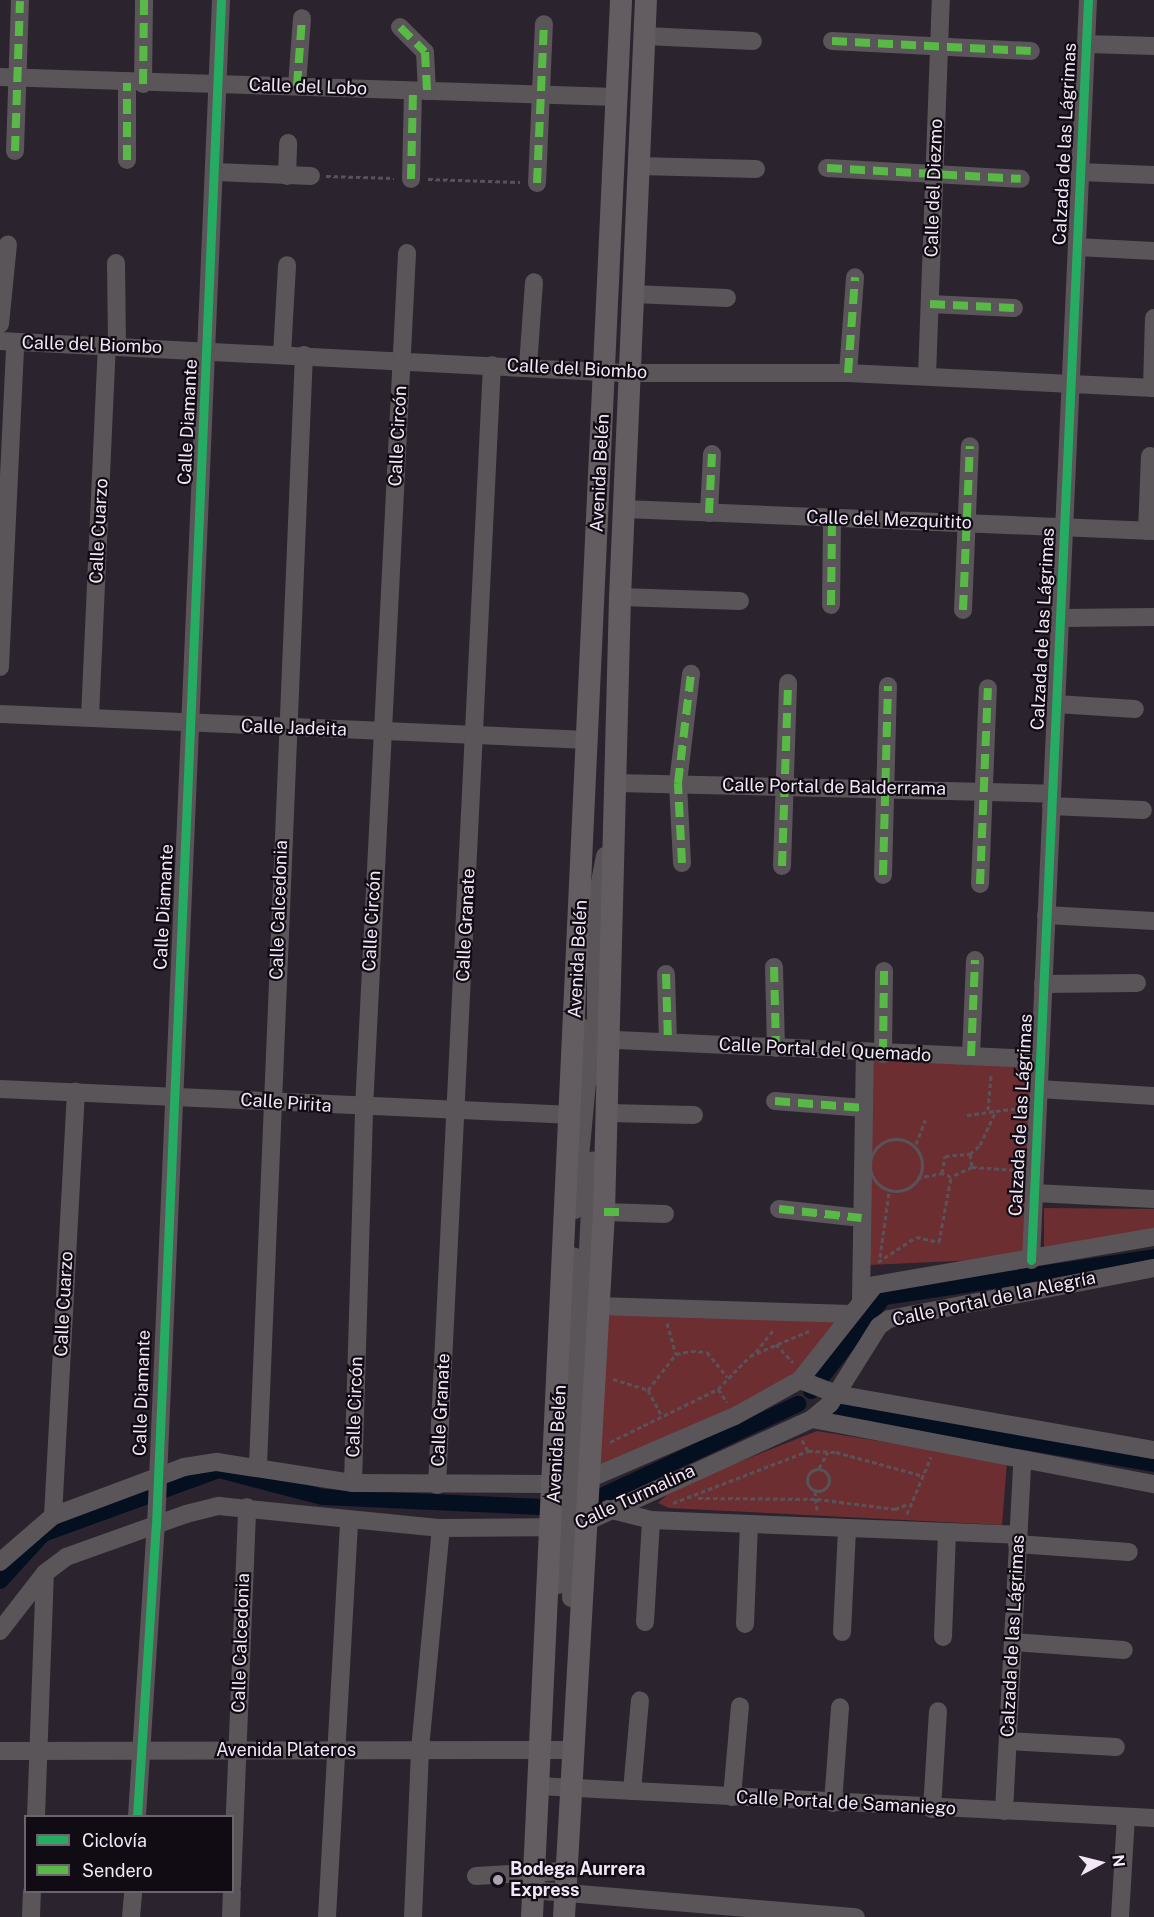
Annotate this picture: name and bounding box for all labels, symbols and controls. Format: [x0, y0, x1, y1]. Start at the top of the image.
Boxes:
street label: Calzada de las Lágrimas [1049, 42, 1081, 246]
street label: Calle del Lobo [248, 74, 368, 100]
street label: Calle del Diezmo [921, 118, 947, 258]
street label: Calle del Biombo [21, 332, 163, 358]
street label: Calle del Biombo [506, 355, 648, 383]
street label: Calle Diamante [174, 358, 202, 486]
street label: Calle Circón [385, 385, 411, 487]
street label: Avenida Belén [586, 413, 614, 533]
street label: Calle Cuarzo [85, 478, 113, 584]
street label: Calle del Mezquitito [806, 506, 972, 534]
street label: Calzada de las Lágrimas [1027, 527, 1059, 731]
street label: Calle Jadeita [241, 715, 347, 741]
street label: Calle Portal de Balderrama [722, 774, 946, 800]
street label: Calle Calcedonia [266, 840, 292, 980]
street label: Calle Diamante [150, 843, 178, 971]
street label: Calle Granate [452, 868, 480, 982]
street label: Calle Circón [359, 870, 385, 972]
street label: Avenida Belén [564, 899, 592, 1019]
street label: Calzada de las Lágrimas [1005, 1013, 1037, 1217]
street label: Calle Portal del Quemado [718, 1034, 932, 1066]
street label: Calle Pirita [240, 1089, 332, 1117]
street label: Calle Cuarzo [50, 1251, 78, 1357]
street label: Calle Portal de la Alegría [890, 1267, 1098, 1331]
street label: Calle Diamante [129, 1330, 155, 1456]
street label: Calle Granate [427, 1353, 455, 1467]
street label: Calle Circón [342, 1356, 368, 1458]
street label: Avenida Belén [543, 1384, 571, 1504]
street label: Calle Turmalina [572, 1460, 698, 1534]
street label: Calzada de las Lágrimas [997, 1534, 1029, 1738]
street label: Calle Calcedonia [228, 1573, 254, 1713]
street label: Avenida Plateros [216, 1739, 356, 1761]
street label: Calle Portal de Samaniego [735, 1786, 957, 1820]
legend [24, 1815, 234, 1893]
text: Ciclovía [82, 1830, 147, 1851]
north arrow [1070, 1833, 1130, 1893]
text: N [1108, 1853, 1129, 1868]
place label: Bodega Aurrera Express [510, 1859, 646, 1902]
text: Sendero [82, 1860, 153, 1881]
marker: Bodega Aurrera Express [491, 1873, 505, 1887]

